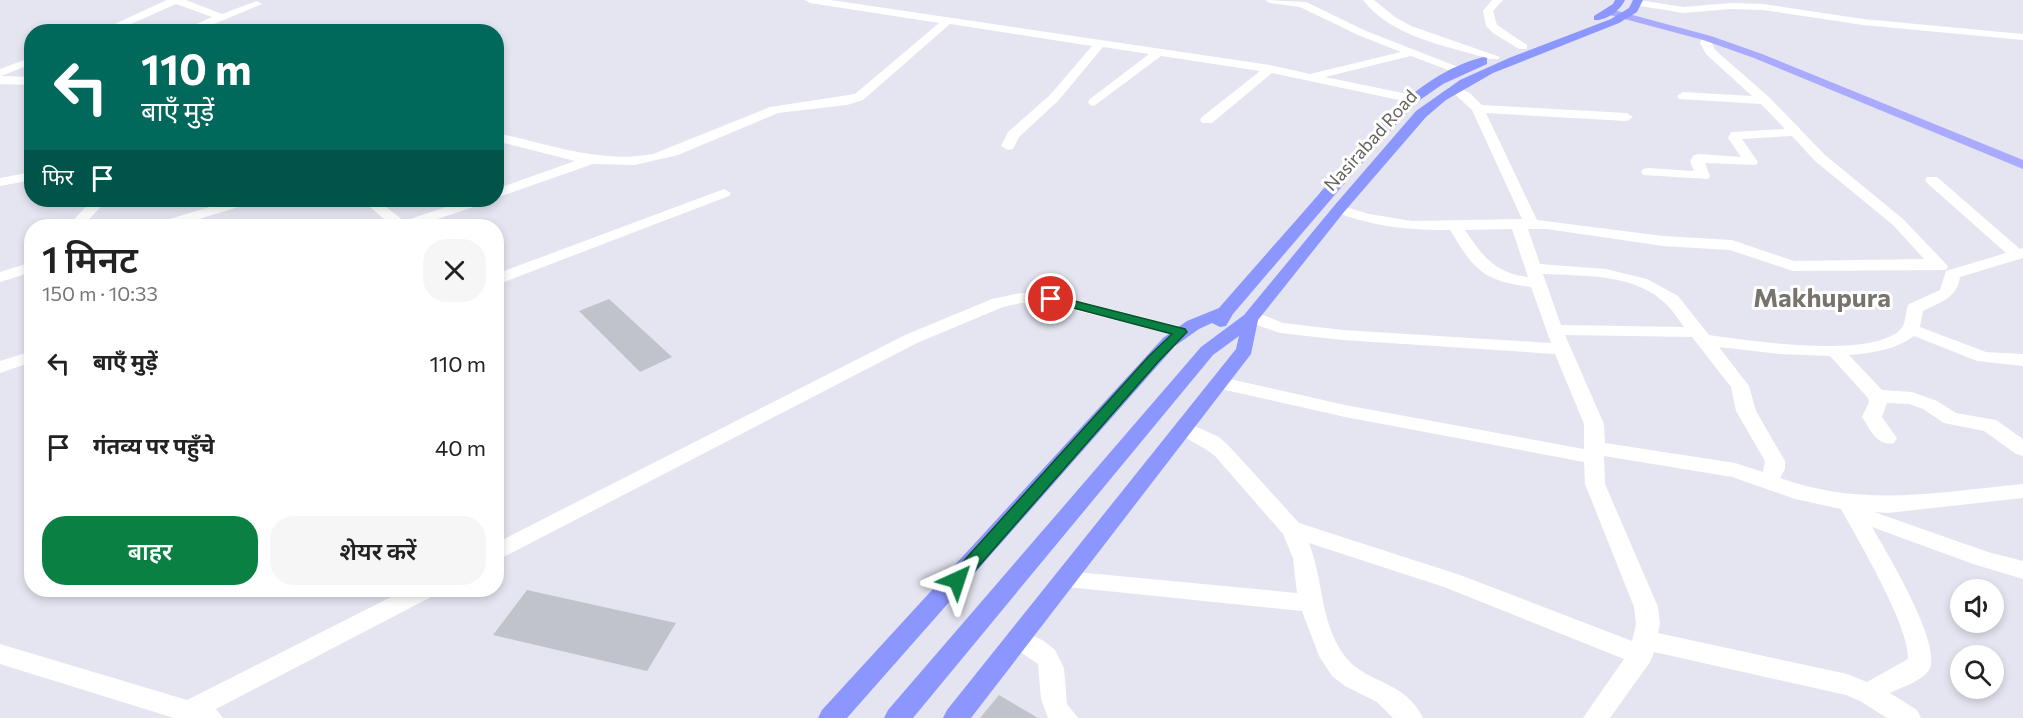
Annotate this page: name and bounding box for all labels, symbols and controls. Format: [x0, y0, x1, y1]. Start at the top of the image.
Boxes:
text: 110 m [141, 42, 252, 94]
icon: left [42, 48, 120, 126]
street label: Nasirabad Road [1319, 85, 1421, 195]
text: बाएँ मुड़ें [141, 94, 214, 127]
icon: arrive [86, 162, 119, 195]
text: फिर [42, 163, 74, 190]
text: 1 मिनट [42, 236, 138, 280]
button: close [423, 239, 486, 302]
pin [1025, 273, 1076, 324]
text: 150 m · 10:33 [42, 281, 158, 305]
district label: Makhupura [1753, 281, 1891, 312]
icon: arrive [1034, 282, 1067, 315]
icon: left [42, 347, 75, 380]
text: बाएँ मुड़ें [93, 348, 158, 375]
text: 110 m [429, 350, 486, 377]
icon: arrive [42, 431, 75, 464]
text: गंतव्य पर पहुँचे [93, 432, 215, 459]
text: 40 m [435, 434, 486, 461]
button: बाहर [42, 516, 258, 585]
button: शेयर करें [270, 516, 486, 585]
position arrow [925, 548, 989, 612]
map controls [1950, 579, 2004, 699]
button: sound [1950, 579, 2004, 633]
button: search [1950, 645, 2004, 699]

